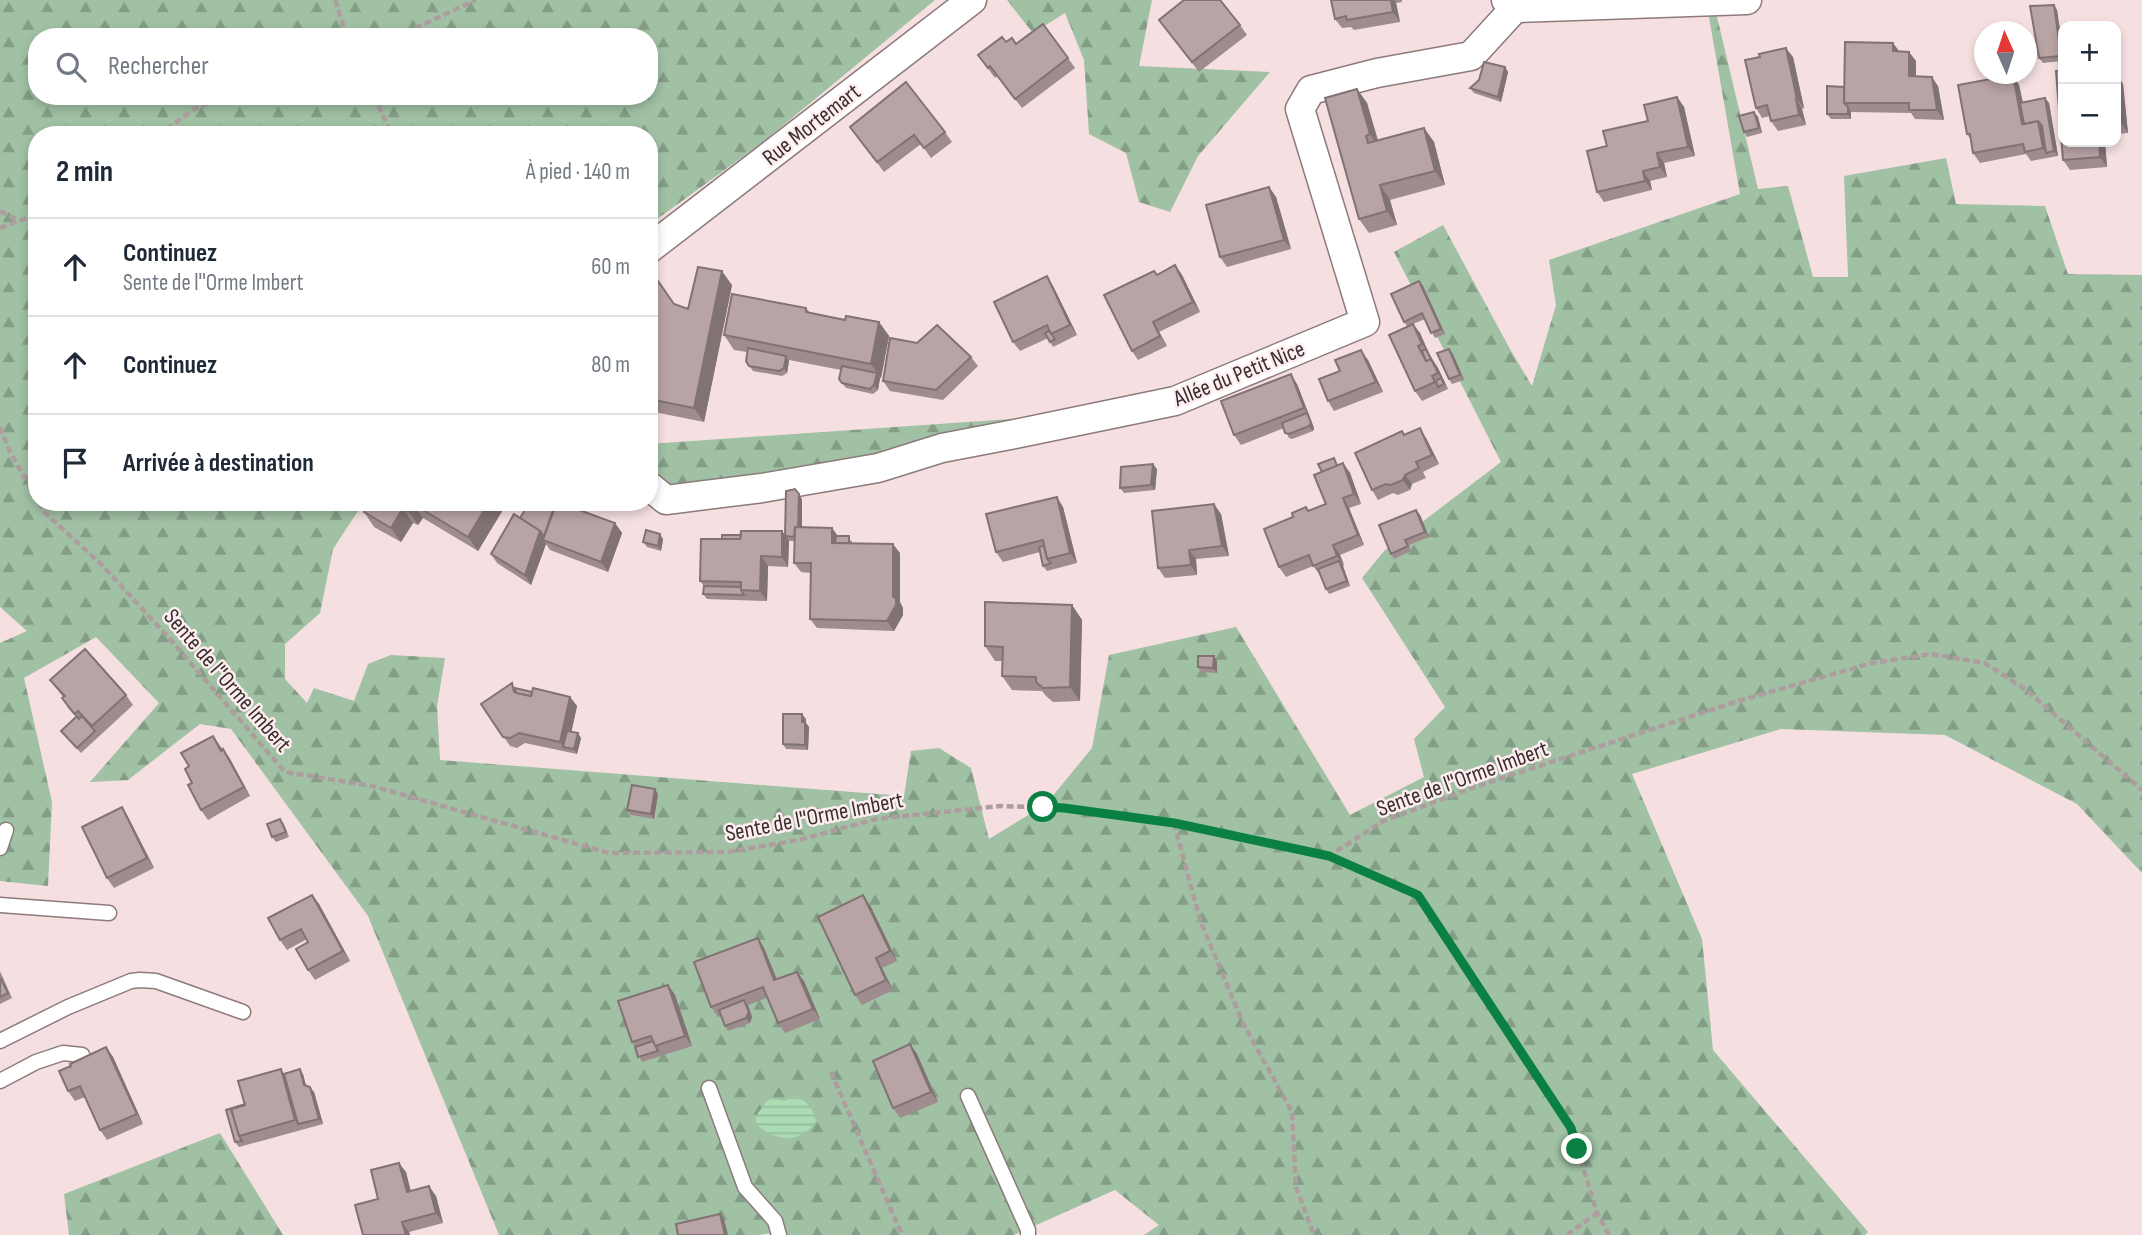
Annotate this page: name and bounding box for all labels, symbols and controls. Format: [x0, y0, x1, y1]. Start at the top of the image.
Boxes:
north arrow [1974, 21, 2037, 84]
map controls [2058, 21, 2121, 147]
button: + [2058, 21, 2121, 84]
search box [28, 28, 658, 105]
icon: search [52, 48, 90, 86]
text: Rechercher [108, 51, 209, 82]
street label: Rue Mortemart [757, 78, 866, 172]
button: − [2058, 84, 2121, 147]
text: 2 min [56, 154, 113, 190]
text: À pied · 140 m [526, 158, 630, 186]
text: Continuez [123, 238, 217, 269]
icon: ahead [56, 248, 94, 286]
text: 60 m [591, 253, 630, 281]
text: Sente de l''Orme Imbert [123, 269, 304, 297]
street label: Allée du Petit Nice [1169, 335, 1309, 413]
icon: ahead [56, 346, 94, 384]
text: Continuez [123, 350, 217, 381]
text: 80 m [591, 351, 630, 379]
icon: arrive [56, 444, 94, 482]
text: Arrivée à destination [123, 448, 314, 479]
street label: Sente de l''Orme Imbert [157, 603, 297, 758]
street label: Sente de l''Orme Imbert [1373, 735, 1552, 823]
street label: Sente de l''Orme Imbert [723, 786, 905, 848]
route start [1027, 791, 1058, 822]
route end [1561, 1133, 1592, 1164]

